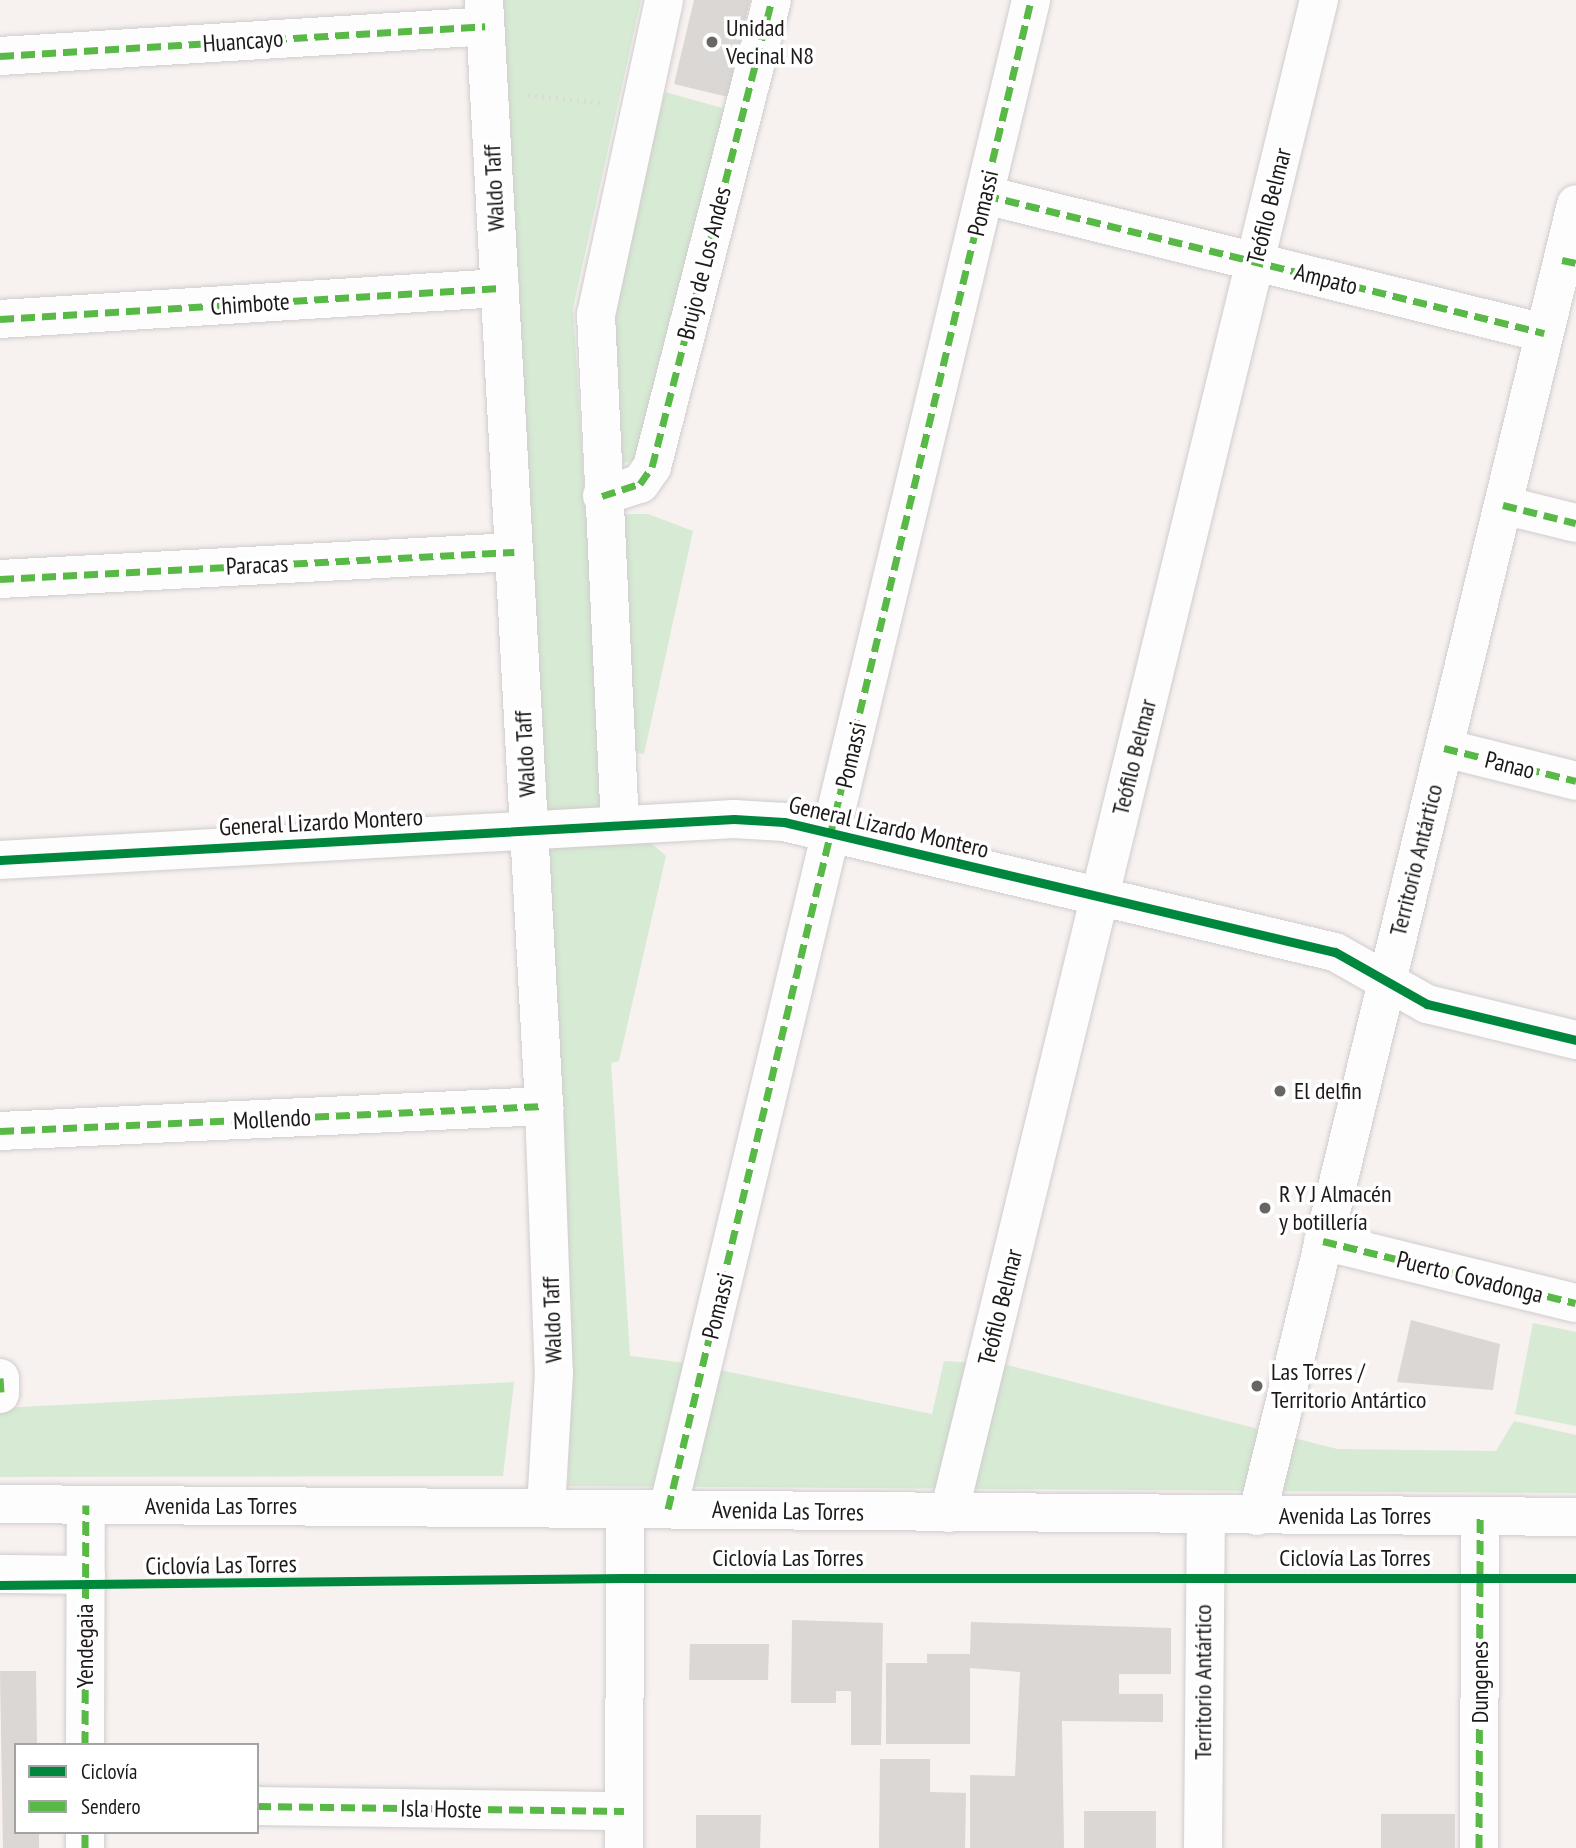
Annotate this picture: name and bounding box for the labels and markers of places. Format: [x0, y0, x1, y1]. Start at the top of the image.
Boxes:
place label: Unidad Vecinal N8 [726, 14, 814, 70]
marker: Unidad Vecinal N8 [704, 34, 720, 50]
place label: El delfin [1294, 1077, 1362, 1105]
marker: El delfin [1272, 1083, 1288, 1099]
place label: R Y J Almacén y botillería [1279, 1180, 1393, 1236]
marker: R Y J Almacén y botillería [1257, 1200, 1273, 1216]
place label: Las Torres / Territorio Antártico [1271, 1358, 1427, 1414]
marker: Las Torres / Territorio Antártico [1249, 1378, 1265, 1394]

